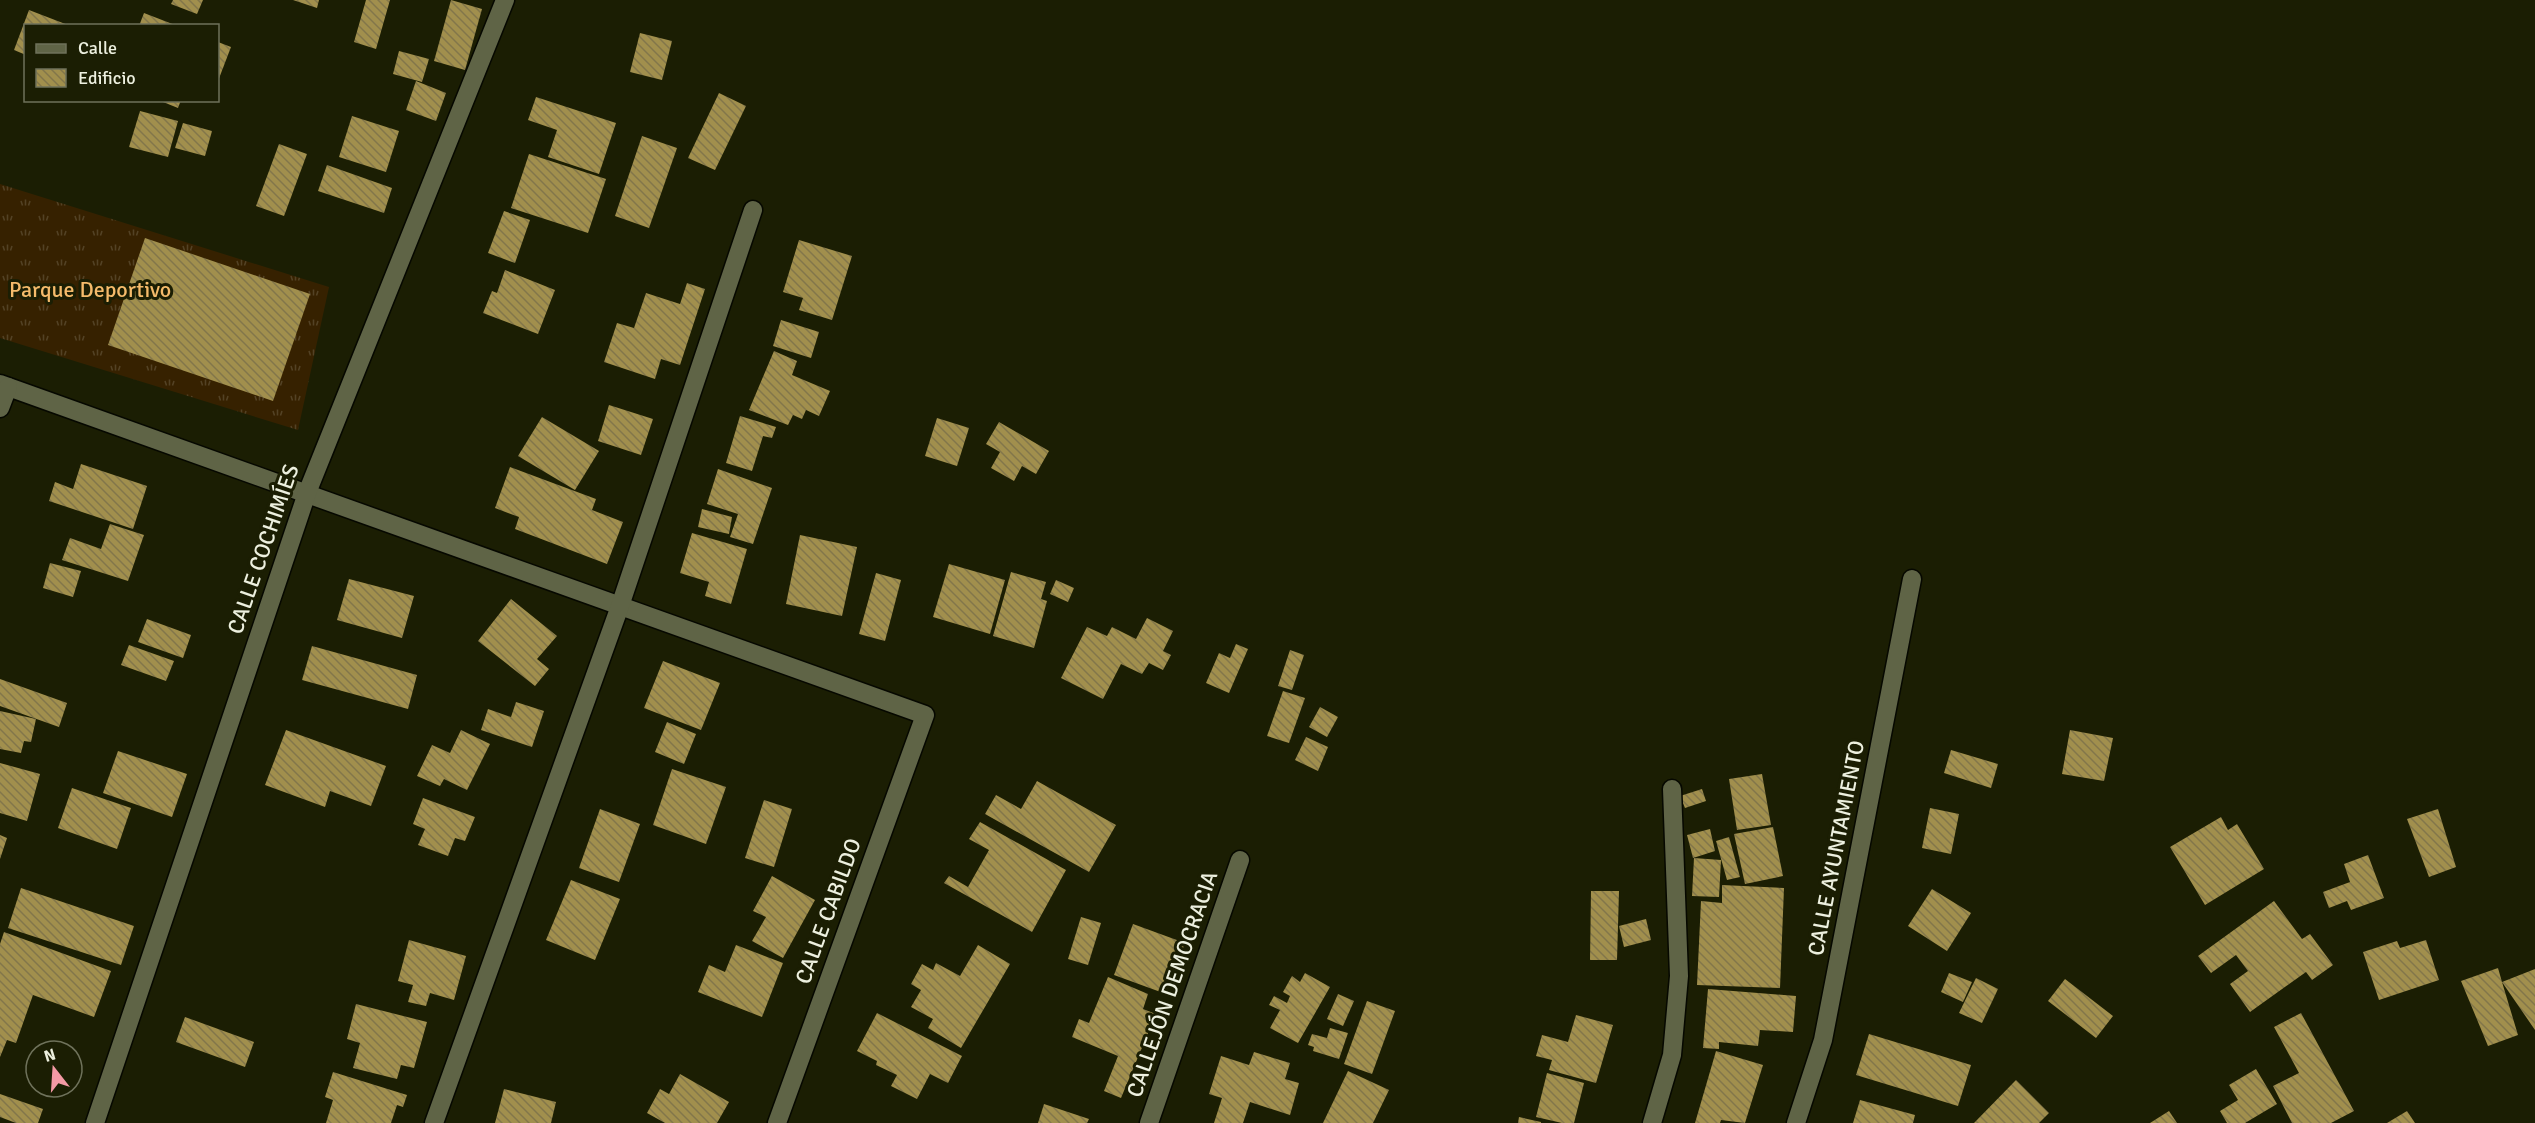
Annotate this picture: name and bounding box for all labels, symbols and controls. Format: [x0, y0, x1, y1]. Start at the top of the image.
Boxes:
legend [24, 24, 219, 102]
text: Calle [78, 37, 117, 59]
text: Edificio [78, 67, 136, 89]
park label: Parque Deportivo [9, 276, 171, 303]
street label: CALLE COCHIMÍES [221, 461, 305, 637]
street label: CALLE AYUNTAMIENTO [1802, 738, 1870, 958]
street label: CALLE CABILDO [789, 834, 867, 988]
street label: CALLEJÓN DEMOCRACIA [1121, 867, 1224, 1101]
north arrow [24, 1039, 84, 1099]
text: N [42, 1044, 58, 1067]

